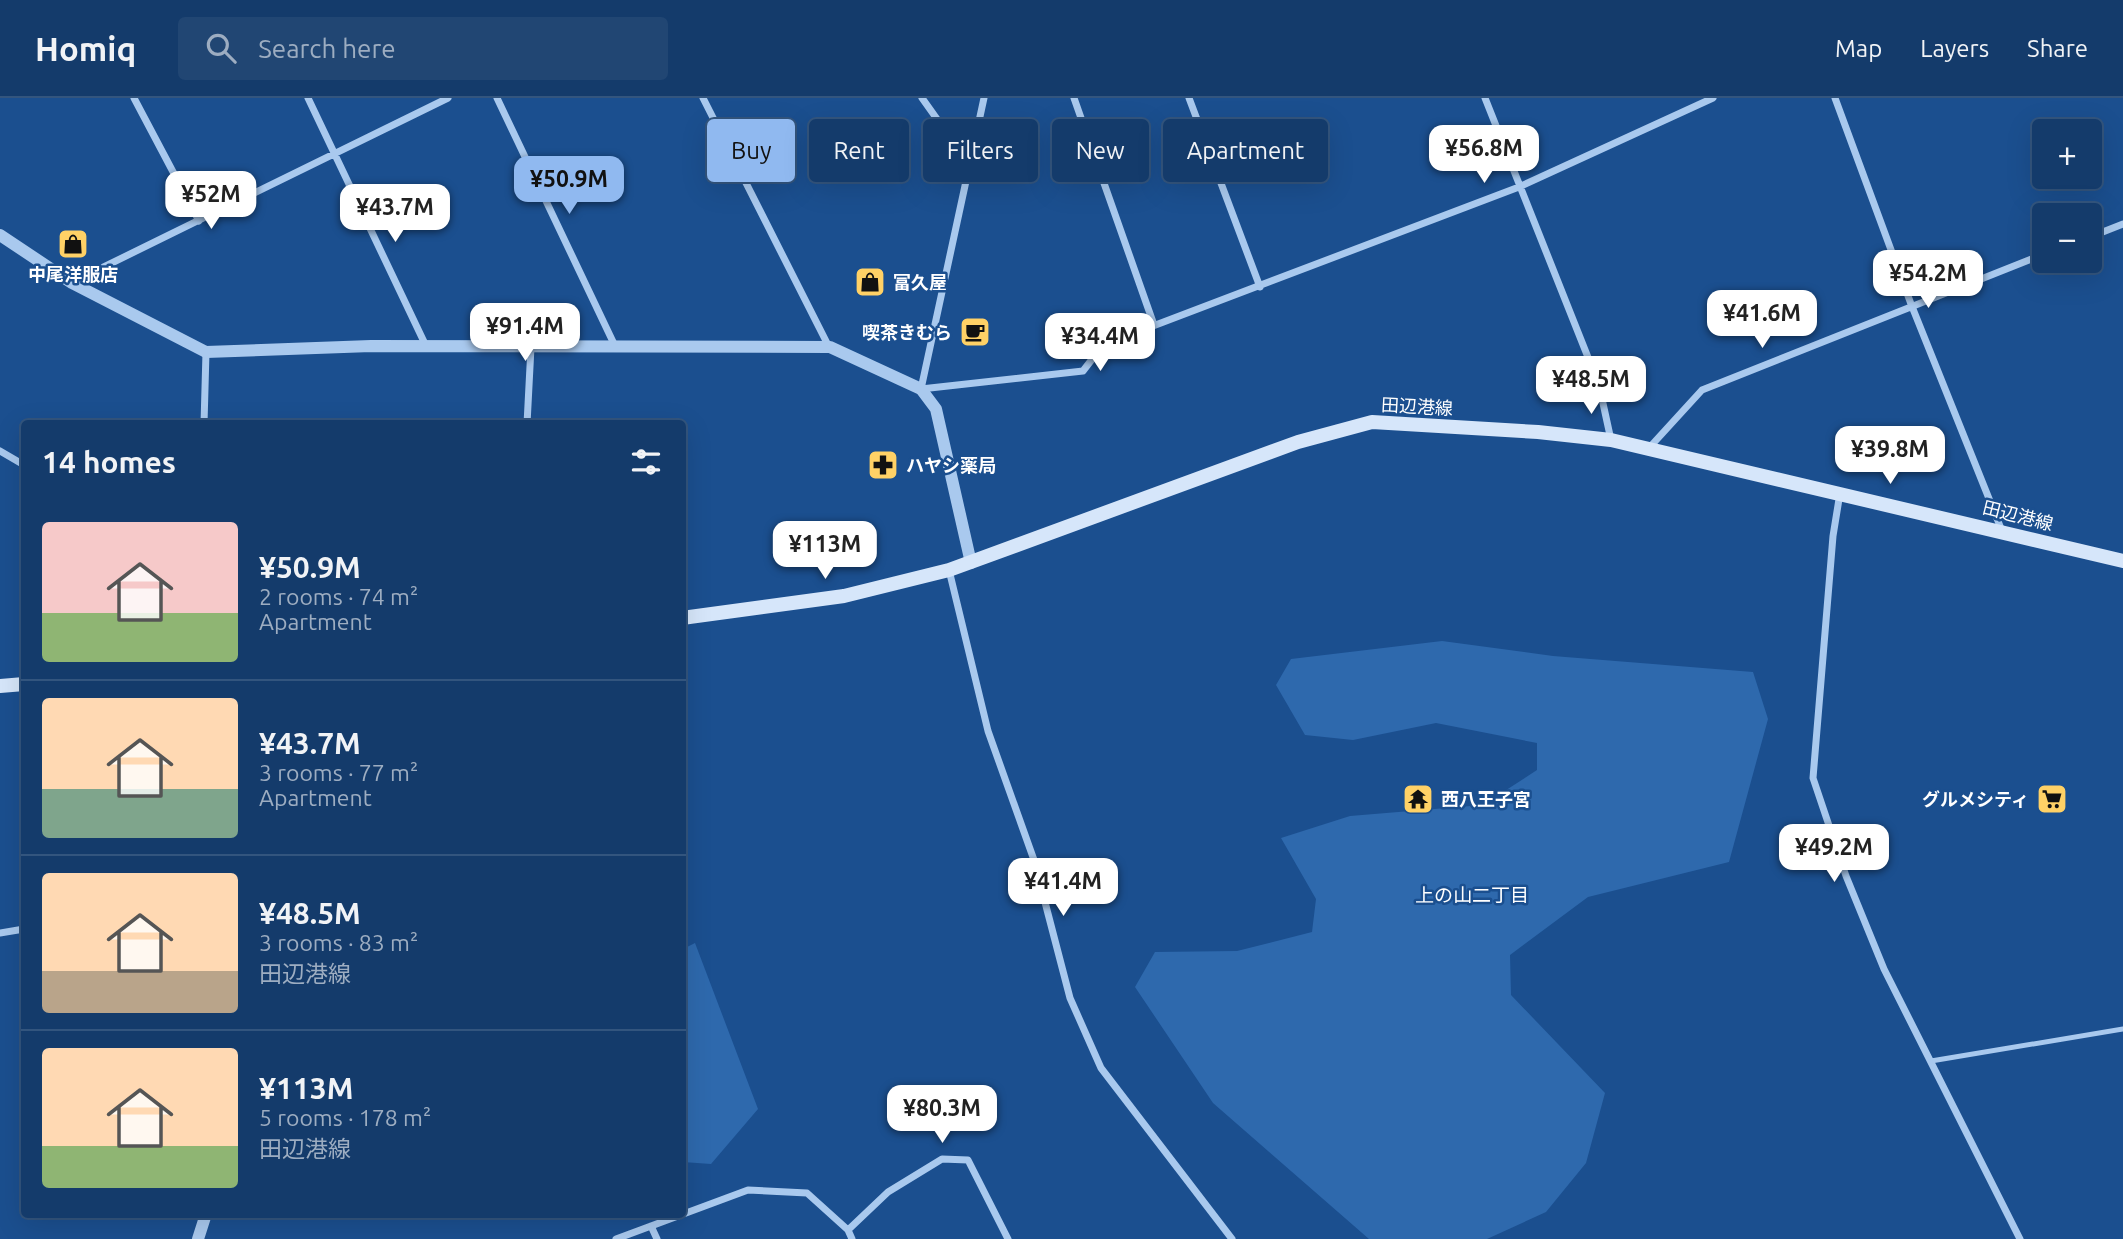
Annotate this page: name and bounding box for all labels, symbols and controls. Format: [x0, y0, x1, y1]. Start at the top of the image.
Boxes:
search box [178, 17, 668, 80]
icon: search [202, 29, 240, 67]
text: Homiq [35, 30, 136, 67]
text: Search here [258, 34, 396, 63]
text: Map [1835, 35, 1882, 62]
text: Layers [1920, 35, 1989, 62]
text: Share [2027, 35, 2088, 62]
chip: Buy [707, 119, 795, 182]
chip: Rent [809, 119, 909, 182]
chip: Filters [923, 119, 1038, 182]
chip: New [1052, 119, 1149, 182]
chip: Apartment [1163, 119, 1328, 182]
map controls [2032, 119, 2102, 273]
button: + [2032, 119, 2102, 189]
pin: ¥56.8M [1427, 126, 1541, 185]
text: ¥56.8M [1445, 135, 1523, 160]
pin: ¥50.9M [512, 156, 626, 216]
text: ¥50.9M [530, 166, 608, 191]
pin: ¥52M [170, 172, 252, 231]
text: ¥52M [181, 181, 241, 206]
pin: ¥43.7M [338, 184, 452, 244]
text: ¥43.7M [356, 194, 434, 219]
button: − [2032, 203, 2102, 273]
shop icon: 中尾洋服店 [56, 227, 90, 261]
pin: ¥54.2M [1871, 250, 1985, 310]
text: ¥54.2M [1889, 260, 1967, 285]
place label: 中尾洋服店 [28, 264, 118, 284]
shop icon: 富久屋 [853, 265, 887, 299]
place label: 富久屋 [893, 272, 947, 292]
pin: ¥41.6M [1705, 290, 1819, 350]
text: ¥41.6M [1723, 300, 1801, 325]
pin: ¥91.4M [468, 303, 582, 363]
text: ¥91.4M [486, 313, 564, 338]
pin: ¥34.4M [1043, 314, 1157, 373]
cafe icon: 喫茶きむら [958, 315, 992, 349]
place label: 喫茶きむら [862, 322, 952, 342]
text: ¥34.4M [1061, 323, 1139, 348]
pin: ¥48.5M [1534, 356, 1648, 416]
text: ¥48.5M [1552, 366, 1630, 391]
street label: 田辺港線 [1381, 394, 1453, 418]
pin: ¥39.8M [1833, 426, 1947, 486]
text: ¥39.8M [1851, 436, 1929, 461]
icon: filters [627, 443, 665, 481]
text: 14 homes [42, 445, 176, 479]
pharmacy icon: ハヤシ薬局 [866, 448, 900, 482]
place label: ハヤシ薬局 [906, 455, 996, 475]
street label: 田辺港線 [1981, 497, 2055, 533]
pin: ¥113M [776, 522, 874, 581]
text: ¥113M [789, 531, 861, 556]
icon: home [98, 550, 182, 634]
text: ¥50.9M [259, 550, 361, 584]
text: 2 rooms · 74 m² [259, 584, 418, 609]
text: Apartment [259, 609, 372, 634]
icon: home [98, 726, 182, 810]
text: ¥43.7M [259, 726, 361, 760]
text: 3 rooms · 77 m² [259, 760, 418, 785]
temple icon: 西八王子宮 [1401, 782, 1435, 816]
supermarket icon: グルメシティ [2035, 782, 2069, 816]
text: Apartment [259, 785, 372, 810]
place label: 西八王子宮 [1441, 789, 1531, 809]
place label: グルメシティ [1922, 789, 2029, 809]
pin: ¥49.2M [1777, 824, 1891, 884]
text: ¥49.2M [1795, 834, 1873, 859]
pin: ¥41.4M [1006, 858, 1120, 918]
text: ¥41.4M [1024, 868, 1102, 893]
district label: 上の山二丁目 [1415, 884, 1529, 906]
text: ¥48.5M [259, 896, 361, 930]
icon: home [98, 901, 182, 985]
text: 3 rooms · 83 m² [259, 930, 418, 955]
text: 田辺港線 [259, 961, 351, 986]
text: ¥113M [259, 1071, 353, 1105]
icon: home [98, 1076, 182, 1160]
pin: ¥80.3M [885, 1086, 999, 1145]
text: ¥80.3M [903, 1095, 981, 1120]
text: 5 rooms · 178 m² [259, 1105, 431, 1130]
text: 田辺港線 [259, 1136, 351, 1161]

